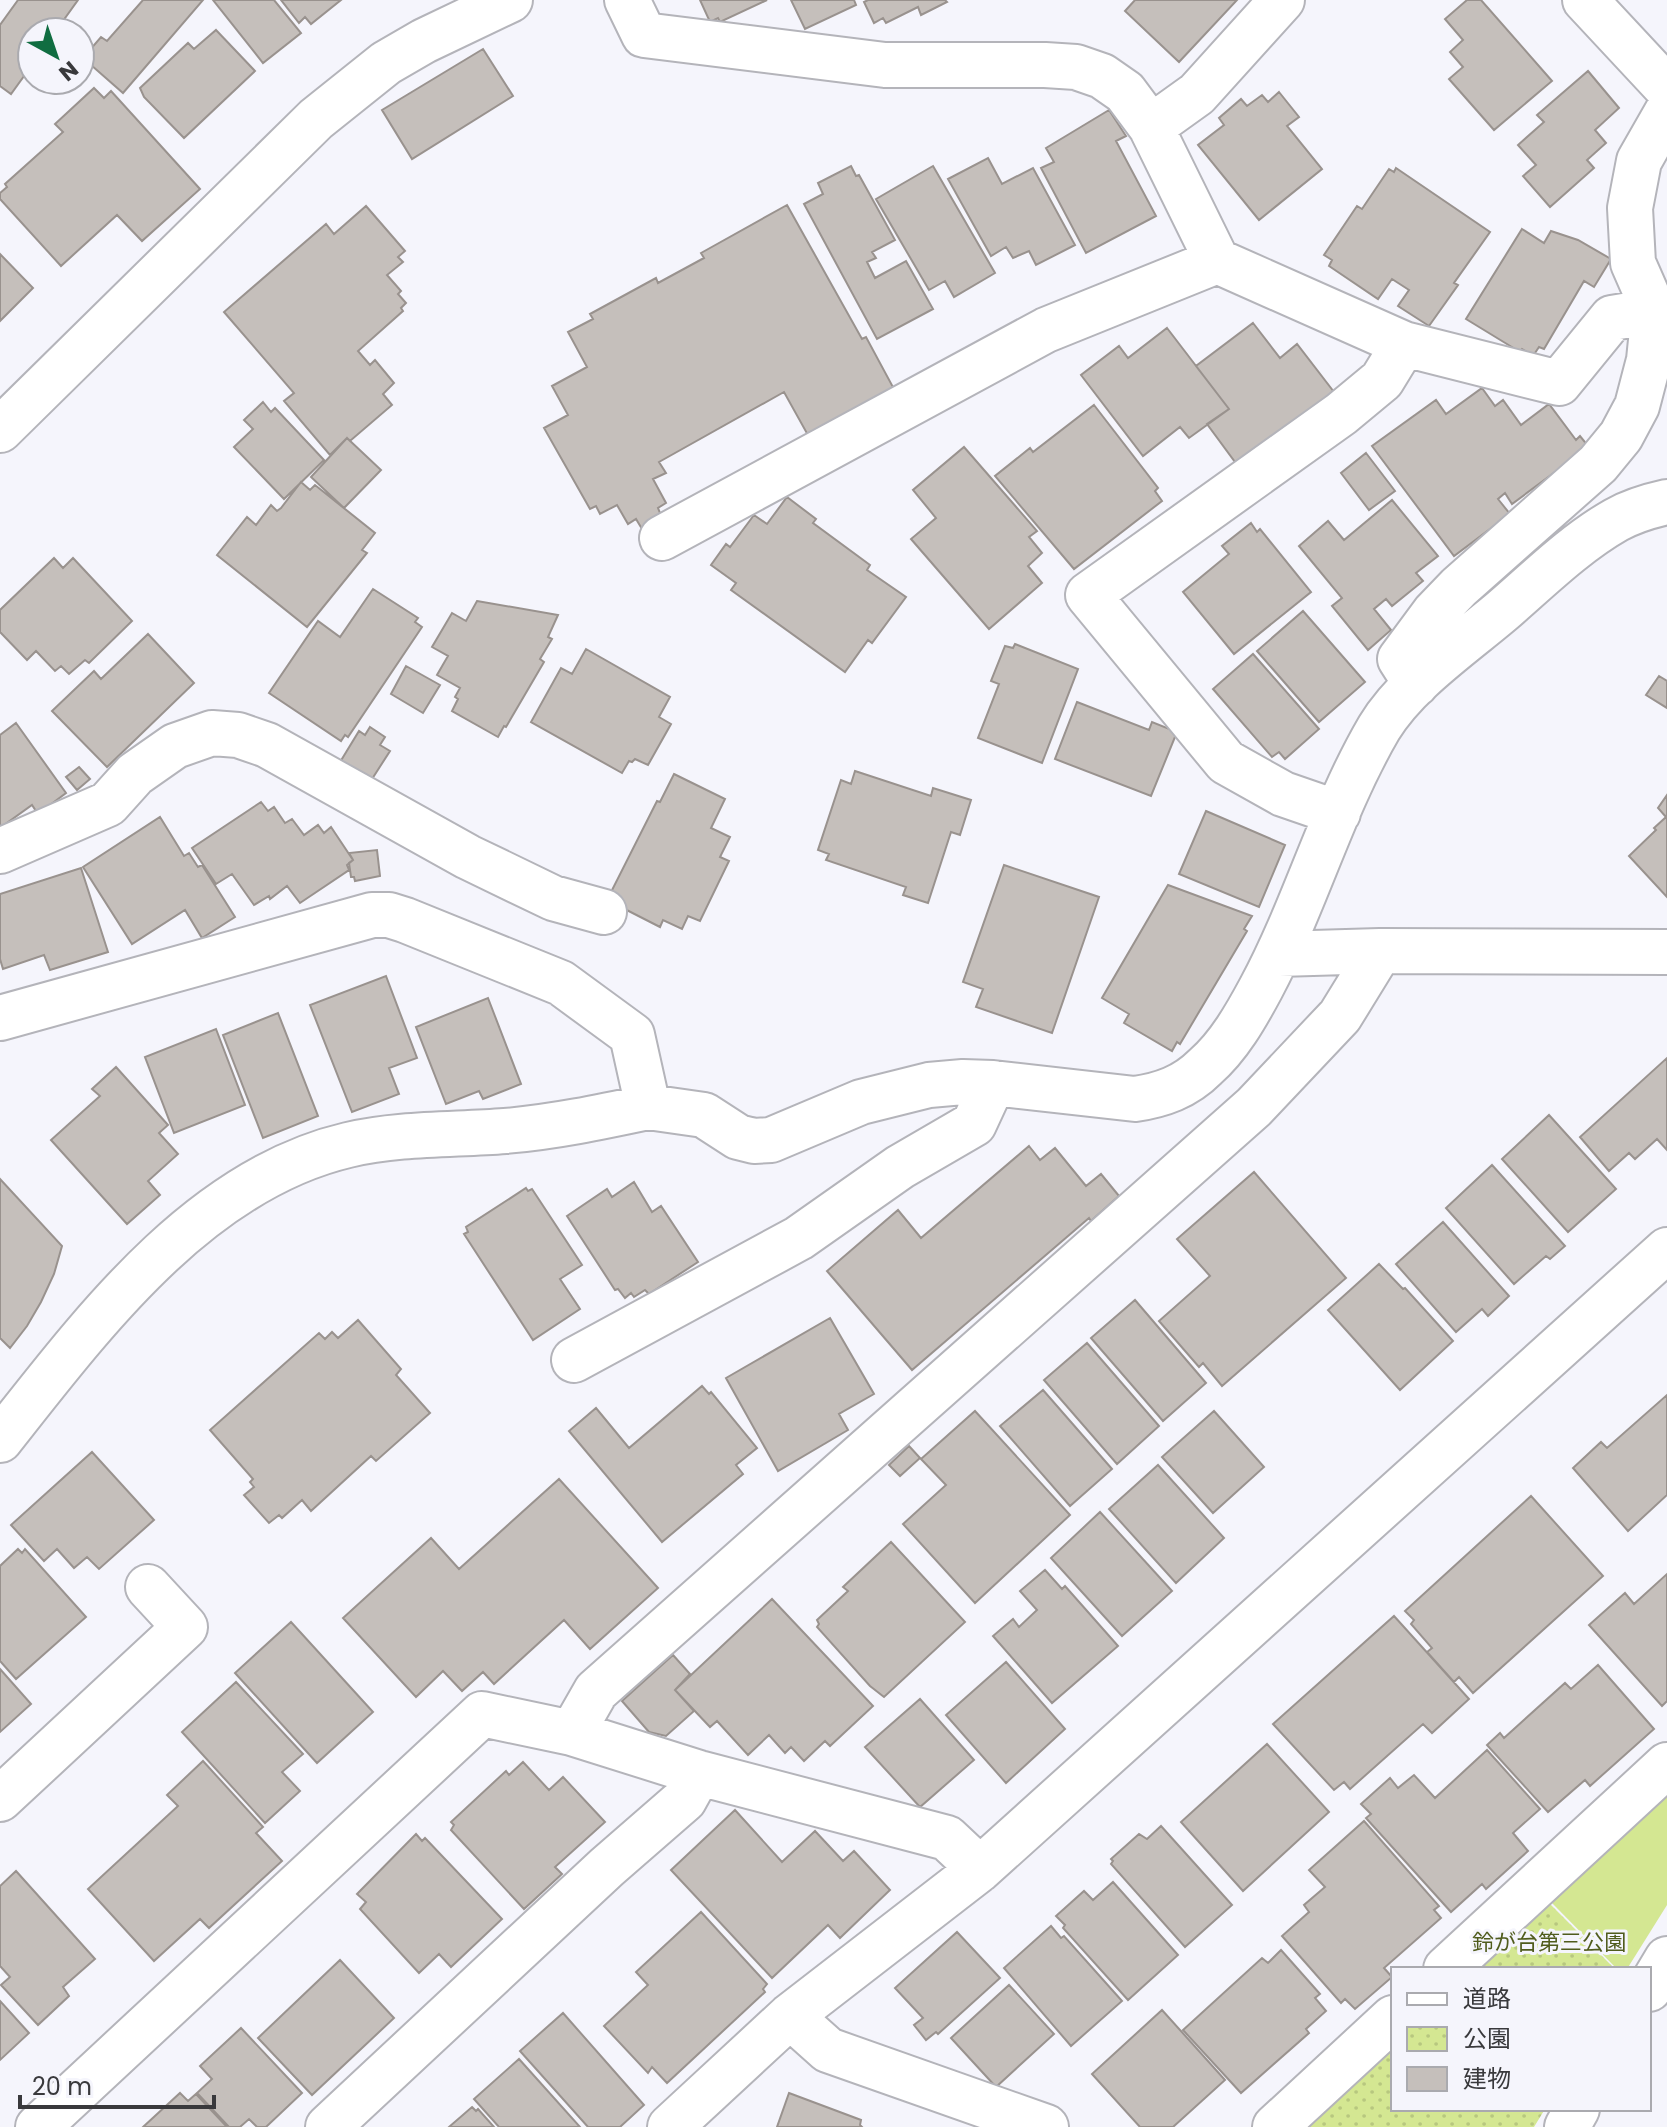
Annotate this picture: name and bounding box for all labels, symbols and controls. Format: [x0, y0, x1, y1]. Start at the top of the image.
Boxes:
north arrow [16, 16, 96, 96]
text: N [52, 54, 85, 88]
park label: 鈴が台第三公園 [1472, 1927, 1626, 1958]
legend [1391, 1967, 1651, 2111]
text: 道路 [1463, 1982, 1511, 2015]
text: 公園 [1463, 2022, 1511, 2055]
scale bar [20, 2059, 214, 2109]
text: 建物 [1463, 2062, 1511, 2095]
text: 20 m [32, 2070, 92, 2103]

